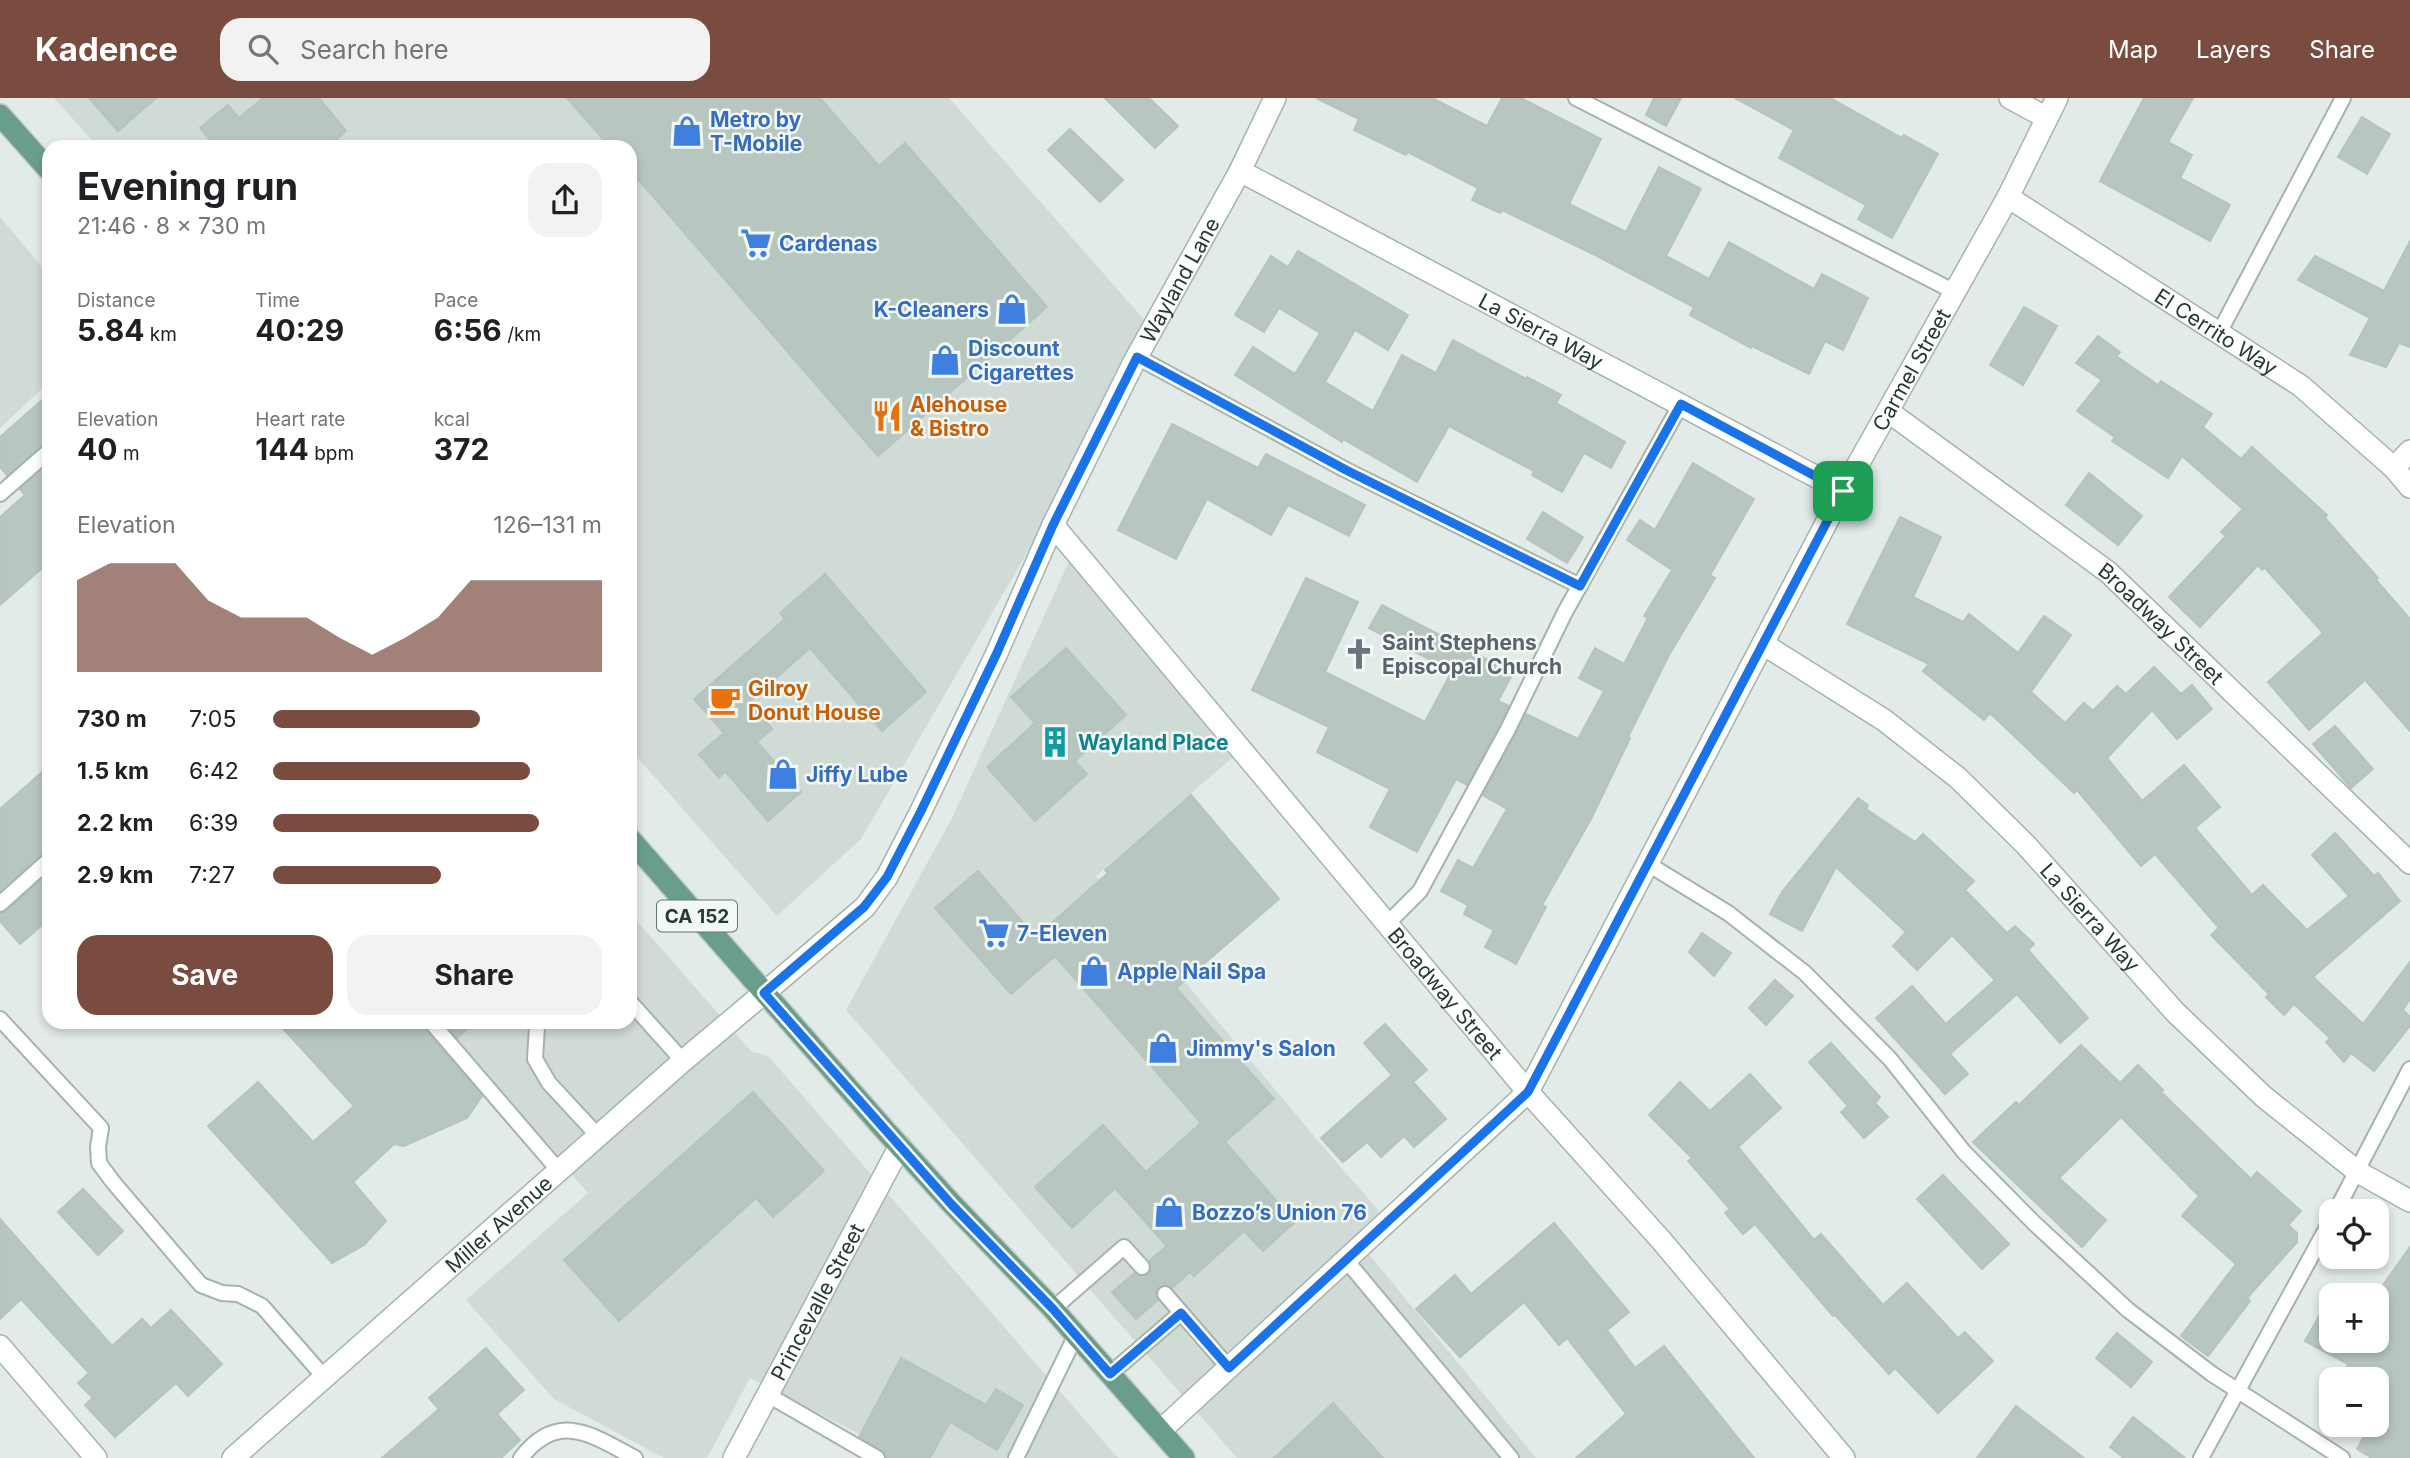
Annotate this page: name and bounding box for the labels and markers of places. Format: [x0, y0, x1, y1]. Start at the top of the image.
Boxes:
place label: Metro by T-Mobile [710, 107, 802, 156]
shop icon: Metro by T-Mobile [670, 114, 704, 148]
supermarket icon: Cardenas [739, 226, 773, 260]
place label: Cardenas [779, 231, 878, 256]
shop icon: K-Cleaners [995, 292, 1029, 326]
place label: K-Cleaners [874, 297, 989, 322]
place label: Discount Cigarettes [968, 336, 1074, 385]
shop icon: Discount Cigarettes [928, 343, 962, 377]
place label: Alehouse & Bistro [910, 392, 1007, 441]
restaurant icon: Alehouse & Bistro [870, 399, 904, 433]
pin [1813, 461, 1873, 521]
place label: Saint Stephens Episcopal Church [1382, 630, 1562, 679]
church icon: Saint Stephens Episcopal Church [1342, 637, 1376, 671]
place label: Gilroy Donut House [748, 676, 881, 725]
cafe icon: Gilroy Donut House [708, 683, 742, 717]
building icon: Wayland Place [1038, 725, 1072, 759]
place label: Wayland Place [1078, 730, 1229, 755]
shop icon: Jiffy Lube [766, 757, 800, 791]
place label: Jiffy Lube [806, 762, 908, 787]
supermarket icon: 7-Eleven [977, 916, 1011, 950]
place label: 7-Eleven [1017, 921, 1107, 946]
shop icon: Apple Nail Spa [1077, 954, 1111, 988]
place label: Apple Nail Spa [1117, 959, 1266, 984]
shop icon: Jimmy's Salon [1146, 1031, 1180, 1065]
place label: Jimmy's Salon [1186, 1036, 1336, 1061]
shop icon: Bozzo’s Union 76 [1152, 1195, 1186, 1229]
place label: Bozzo’s Union 76 [1192, 1200, 1367, 1225]

